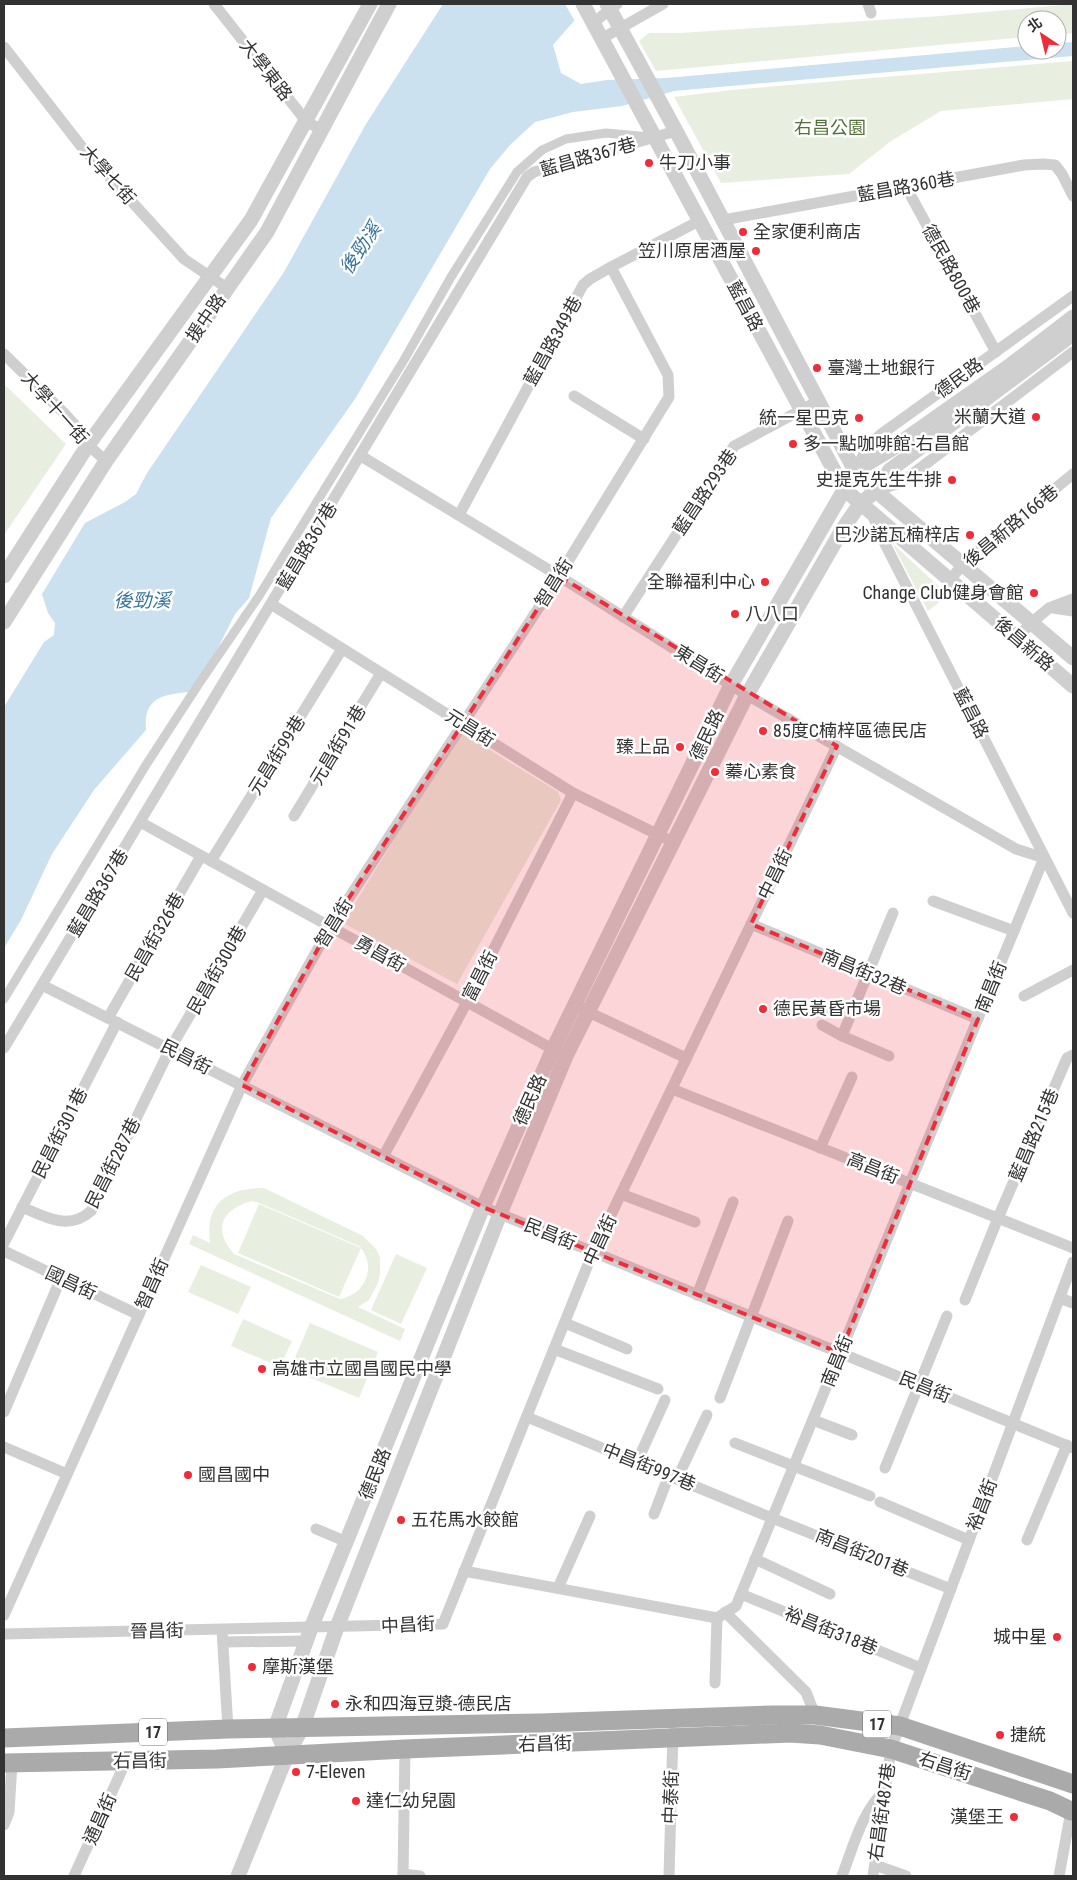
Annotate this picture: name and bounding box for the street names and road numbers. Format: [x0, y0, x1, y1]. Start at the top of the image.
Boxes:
street label: 大學東路 [236, 35, 297, 105]
street label: 藍昌路367巷 [538, 133, 638, 180]
street label: 大學七街 [76, 141, 140, 208]
street label: 藍昌路360巷 [856, 168, 956, 205]
street label: 德民路800巷 [918, 221, 985, 317]
street label: 藍昌路 [723, 277, 767, 335]
street label: 援中路 [182, 290, 230, 346]
street label: 藍昌路349巷 [519, 293, 586, 389]
street label: 德民路 [931, 353, 987, 402]
street label: 大學十一街 [17, 367, 93, 448]
street label: 藍昌路293巷 [668, 445, 741, 538]
street label: 後昌新路166巷 [959, 480, 1062, 571]
street label: 藍昌路367巷 [272, 498, 341, 593]
street label: 智昌街 [530, 554, 577, 611]
street label: 後昌新路 [990, 612, 1058, 675]
street label: 東昌街 [671, 640, 728, 687]
street label: 藍昌路 [950, 684, 993, 742]
street label: 元昌街91巷 [305, 701, 370, 789]
street label: 元昌街 [442, 704, 499, 751]
street label: 德民路 [685, 706, 728, 764]
street label: 元昌街99巷 [244, 711, 309, 798]
street label: 藍昌路367巷 [63, 845, 132, 940]
street label: 中昌街 [753, 845, 796, 903]
street label: 民昌街326巷 [121, 889, 188, 985]
street label: 智昌街 [310, 894, 357, 951]
street label: 民昌街300巷 [183, 922, 250, 1018]
street label: 勇昌街 [352, 931, 409, 976]
street label: 南昌街32巷 [819, 944, 910, 999]
street label: 富昌街 [458, 947, 501, 1005]
street label: 南昌街 [971, 958, 1010, 1016]
street label: 民昌街 [157, 1035, 215, 1078]
street label: 德民路 [509, 1071, 550, 1129]
street label: 民昌街301巷 [28, 1084, 91, 1181]
street label: 藍昌路215巷 [1005, 1085, 1062, 1184]
street label: 民昌街287巷 [81, 1114, 144, 1211]
street label: 高昌街 [844, 1148, 902, 1187]
street label: 中昌街 [579, 1211, 620, 1269]
street label: 民昌街 [521, 1214, 579, 1253]
street label: 智昌街 [131, 1255, 172, 1313]
street label: 國昌街 [42, 1262, 100, 1303]
street label: 南昌街 [817, 1332, 856, 1390]
street label: 民昌街 [896, 1367, 954, 1406]
street label: 中昌街997巷 [600, 1438, 699, 1495]
street label: 德民路 [355, 1445, 394, 1503]
street label: 裕昌街 [962, 1476, 1001, 1534]
street label: 南昌街201巷 [813, 1524, 912, 1581]
street label: 裕昌街318巷 [782, 1602, 881, 1659]
street label: 中昌街 [380, 1613, 435, 1636]
street label: 晉昌街 [130, 1620, 184, 1641]
road number: 17 [863, 1710, 891, 1738]
road number: 17 [139, 1718, 167, 1745]
street label: 右昌街 [518, 1732, 572, 1755]
street label: 右昌街 [916, 1747, 974, 1784]
street label: 右昌街 [113, 1750, 167, 1771]
street label: 右昌街487巷 [864, 1762, 899, 1862]
street label: 中泰街 [659, 1770, 682, 1824]
street label: 通昌街 [79, 1790, 120, 1848]

